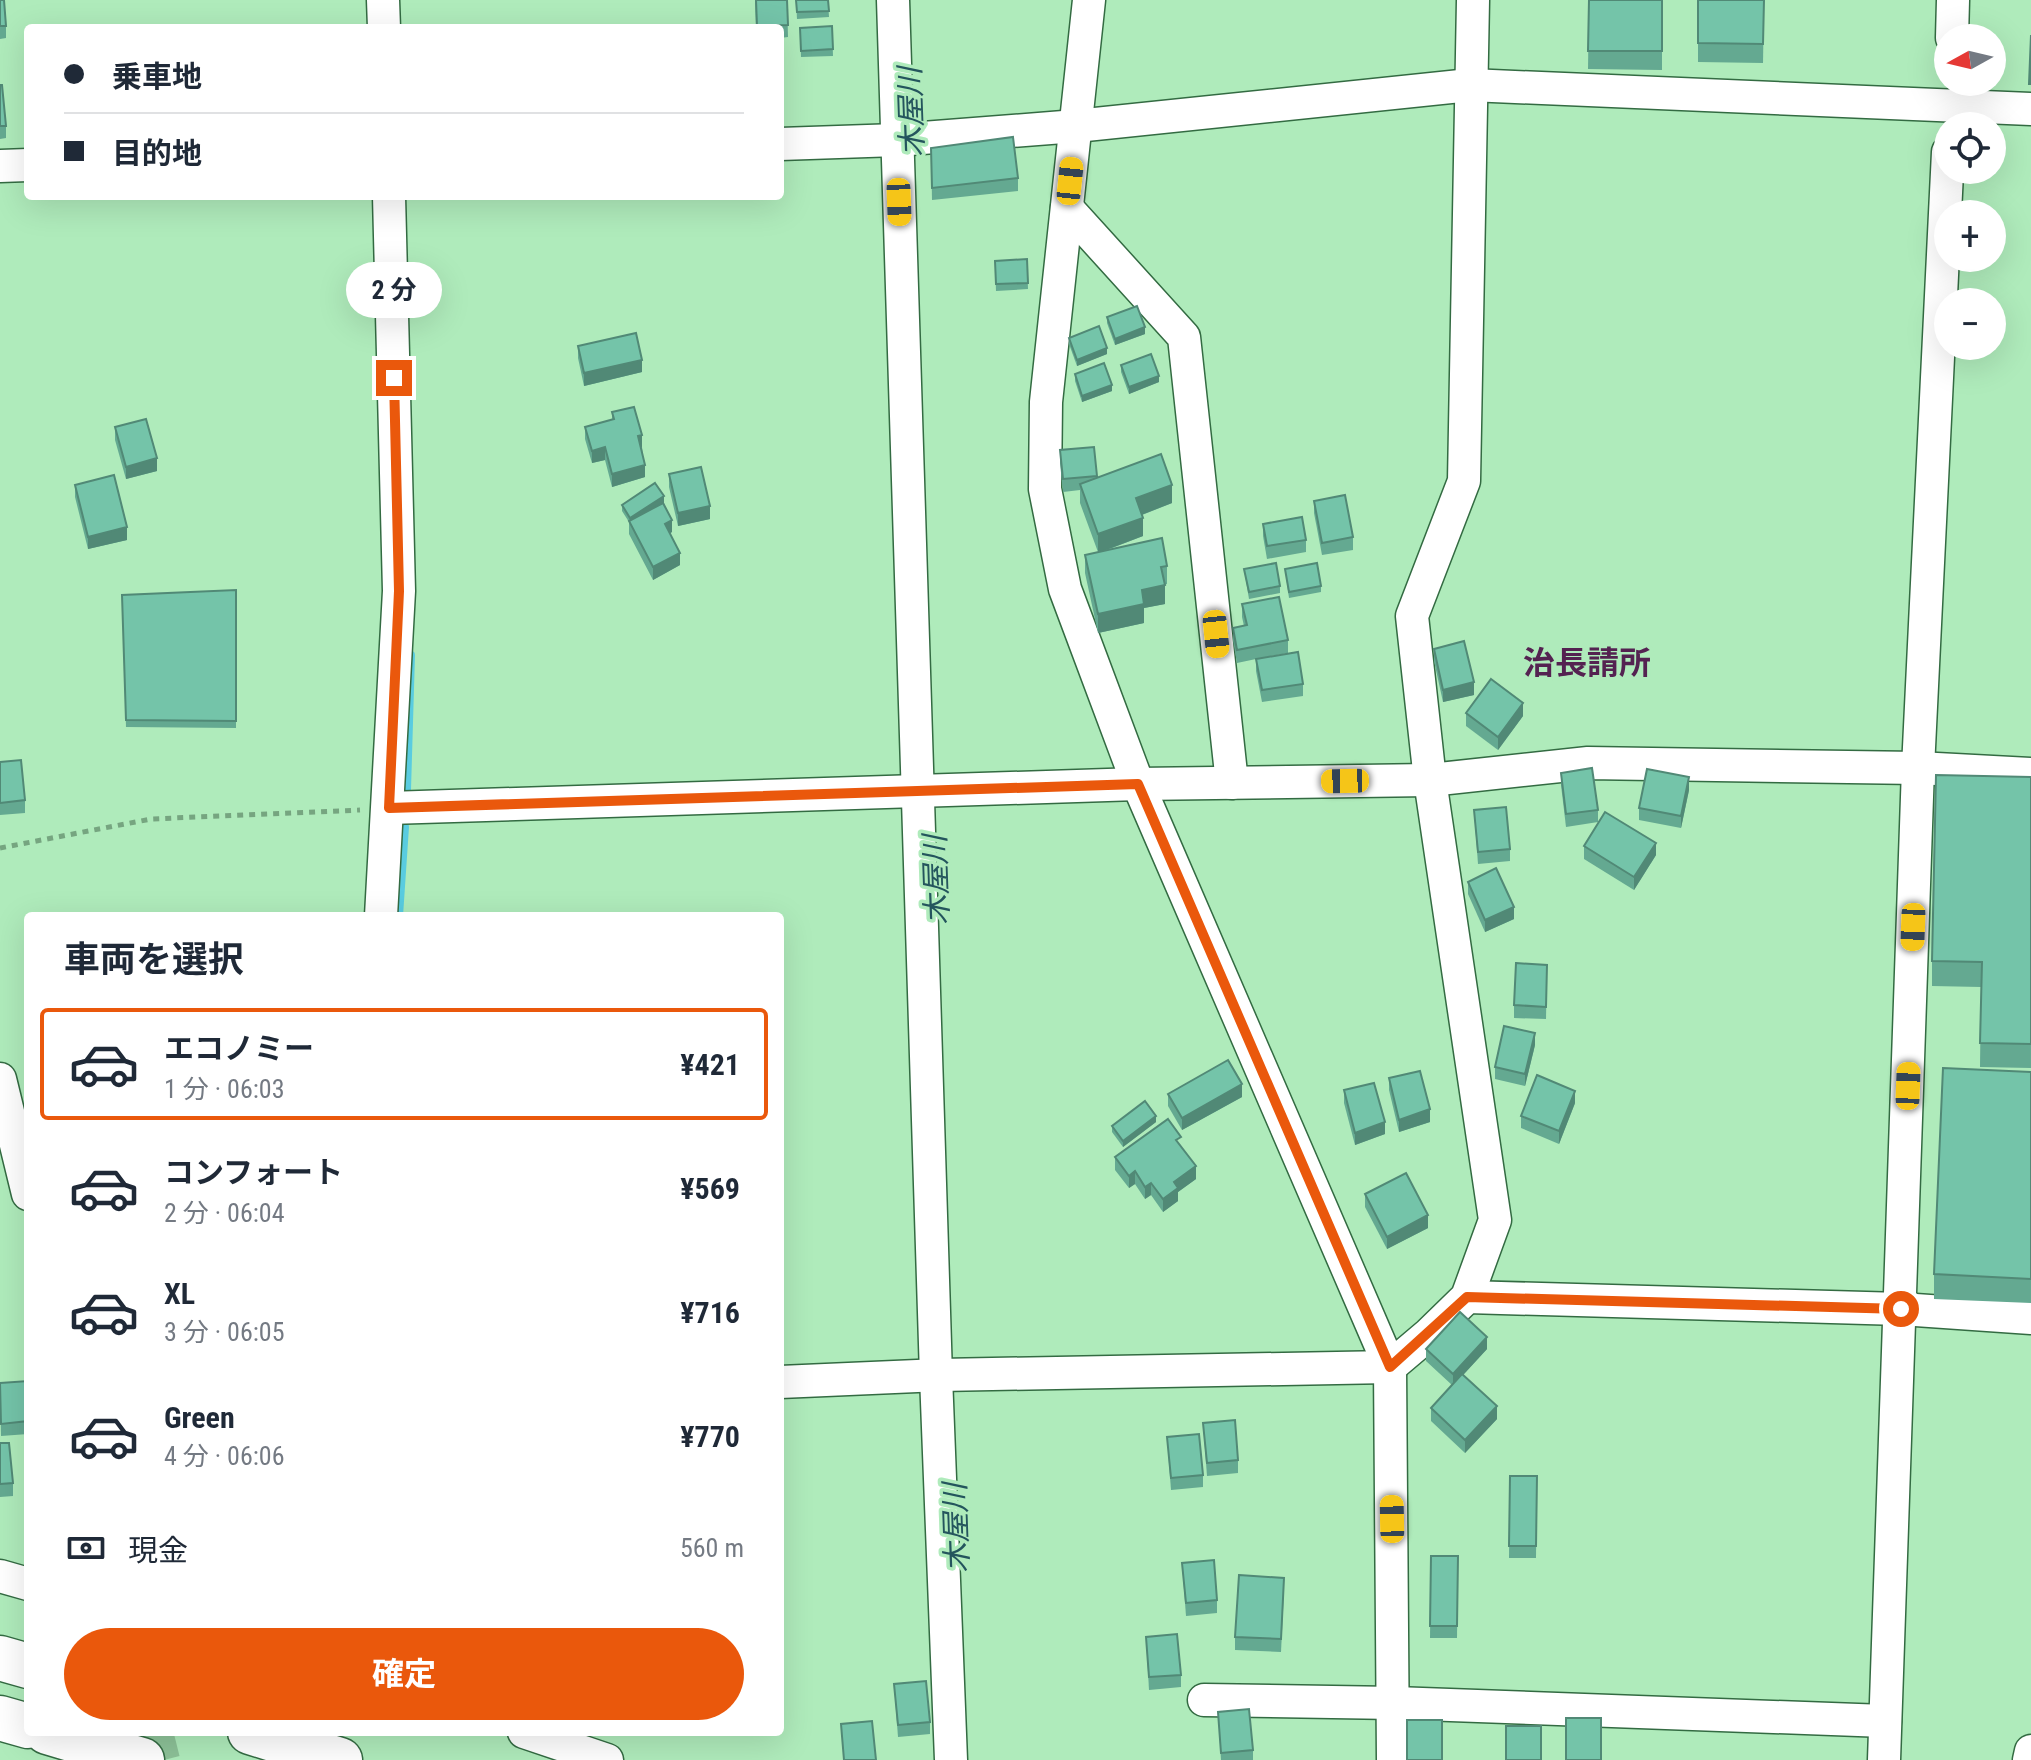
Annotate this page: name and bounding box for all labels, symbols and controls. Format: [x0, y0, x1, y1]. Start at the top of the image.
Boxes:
north arrow [1934, 24, 2006, 96]
map controls [1934, 24, 2006, 360]
text: 乗車地 [112, 59, 202, 94]
water label: 木屋川 [892, 63, 930, 158]
button: locate [1934, 112, 2006, 184]
text: 目的地 [112, 136, 202, 171]
car [1056, 156, 1084, 206]
car [886, 178, 912, 226]
button: + [1934, 200, 2006, 272]
callout: 2 分 [346, 262, 442, 318]
text: 2 分 [371, 275, 417, 305]
button: − [1934, 288, 2006, 360]
route end [376, 360, 412, 396]
car [1202, 609, 1230, 659]
district label: 治長請所 [1523, 644, 1651, 682]
car [1321, 769, 1369, 793]
water label: 木屋川 [917, 831, 955, 926]
car [1900, 903, 1926, 951]
text: 車両を選択 [64, 939, 244, 981]
icon: car [68, 1028, 140, 1100]
text: エコノミー [164, 1031, 314, 1066]
text: ¥421 [680, 1047, 740, 1082]
car [1895, 1062, 1921, 1110]
text: 1 分 · 06:03 [164, 1074, 284, 1104]
icon: car [68, 1152, 140, 1224]
text: コンフォート [164, 1155, 343, 1190]
text: ¥569 [680, 1171, 740, 1206]
text: 2 分 · 06:04 [164, 1198, 284, 1228]
icon: car [68, 1276, 140, 1348]
text: XL [164, 1276, 195, 1311]
route start [1883, 1291, 1919, 1327]
text: ¥716 [680, 1295, 740, 1330]
text: 3 分 · 06:05 [164, 1317, 284, 1347]
icon: car [68, 1400, 140, 1472]
text: Green [164, 1400, 235, 1435]
text: ¥770 [680, 1419, 740, 1454]
text: 4 分 · 06:06 [164, 1441, 284, 1471]
water label: 木屋川 [937, 1479, 975, 1574]
car [1380, 1495, 1404, 1543]
icon: cash [64, 1526, 108, 1570]
text: 現金 [128, 1533, 188, 1568]
text: 560 m [680, 1533, 744, 1563]
button: 確定 [64, 1628, 744, 1720]

